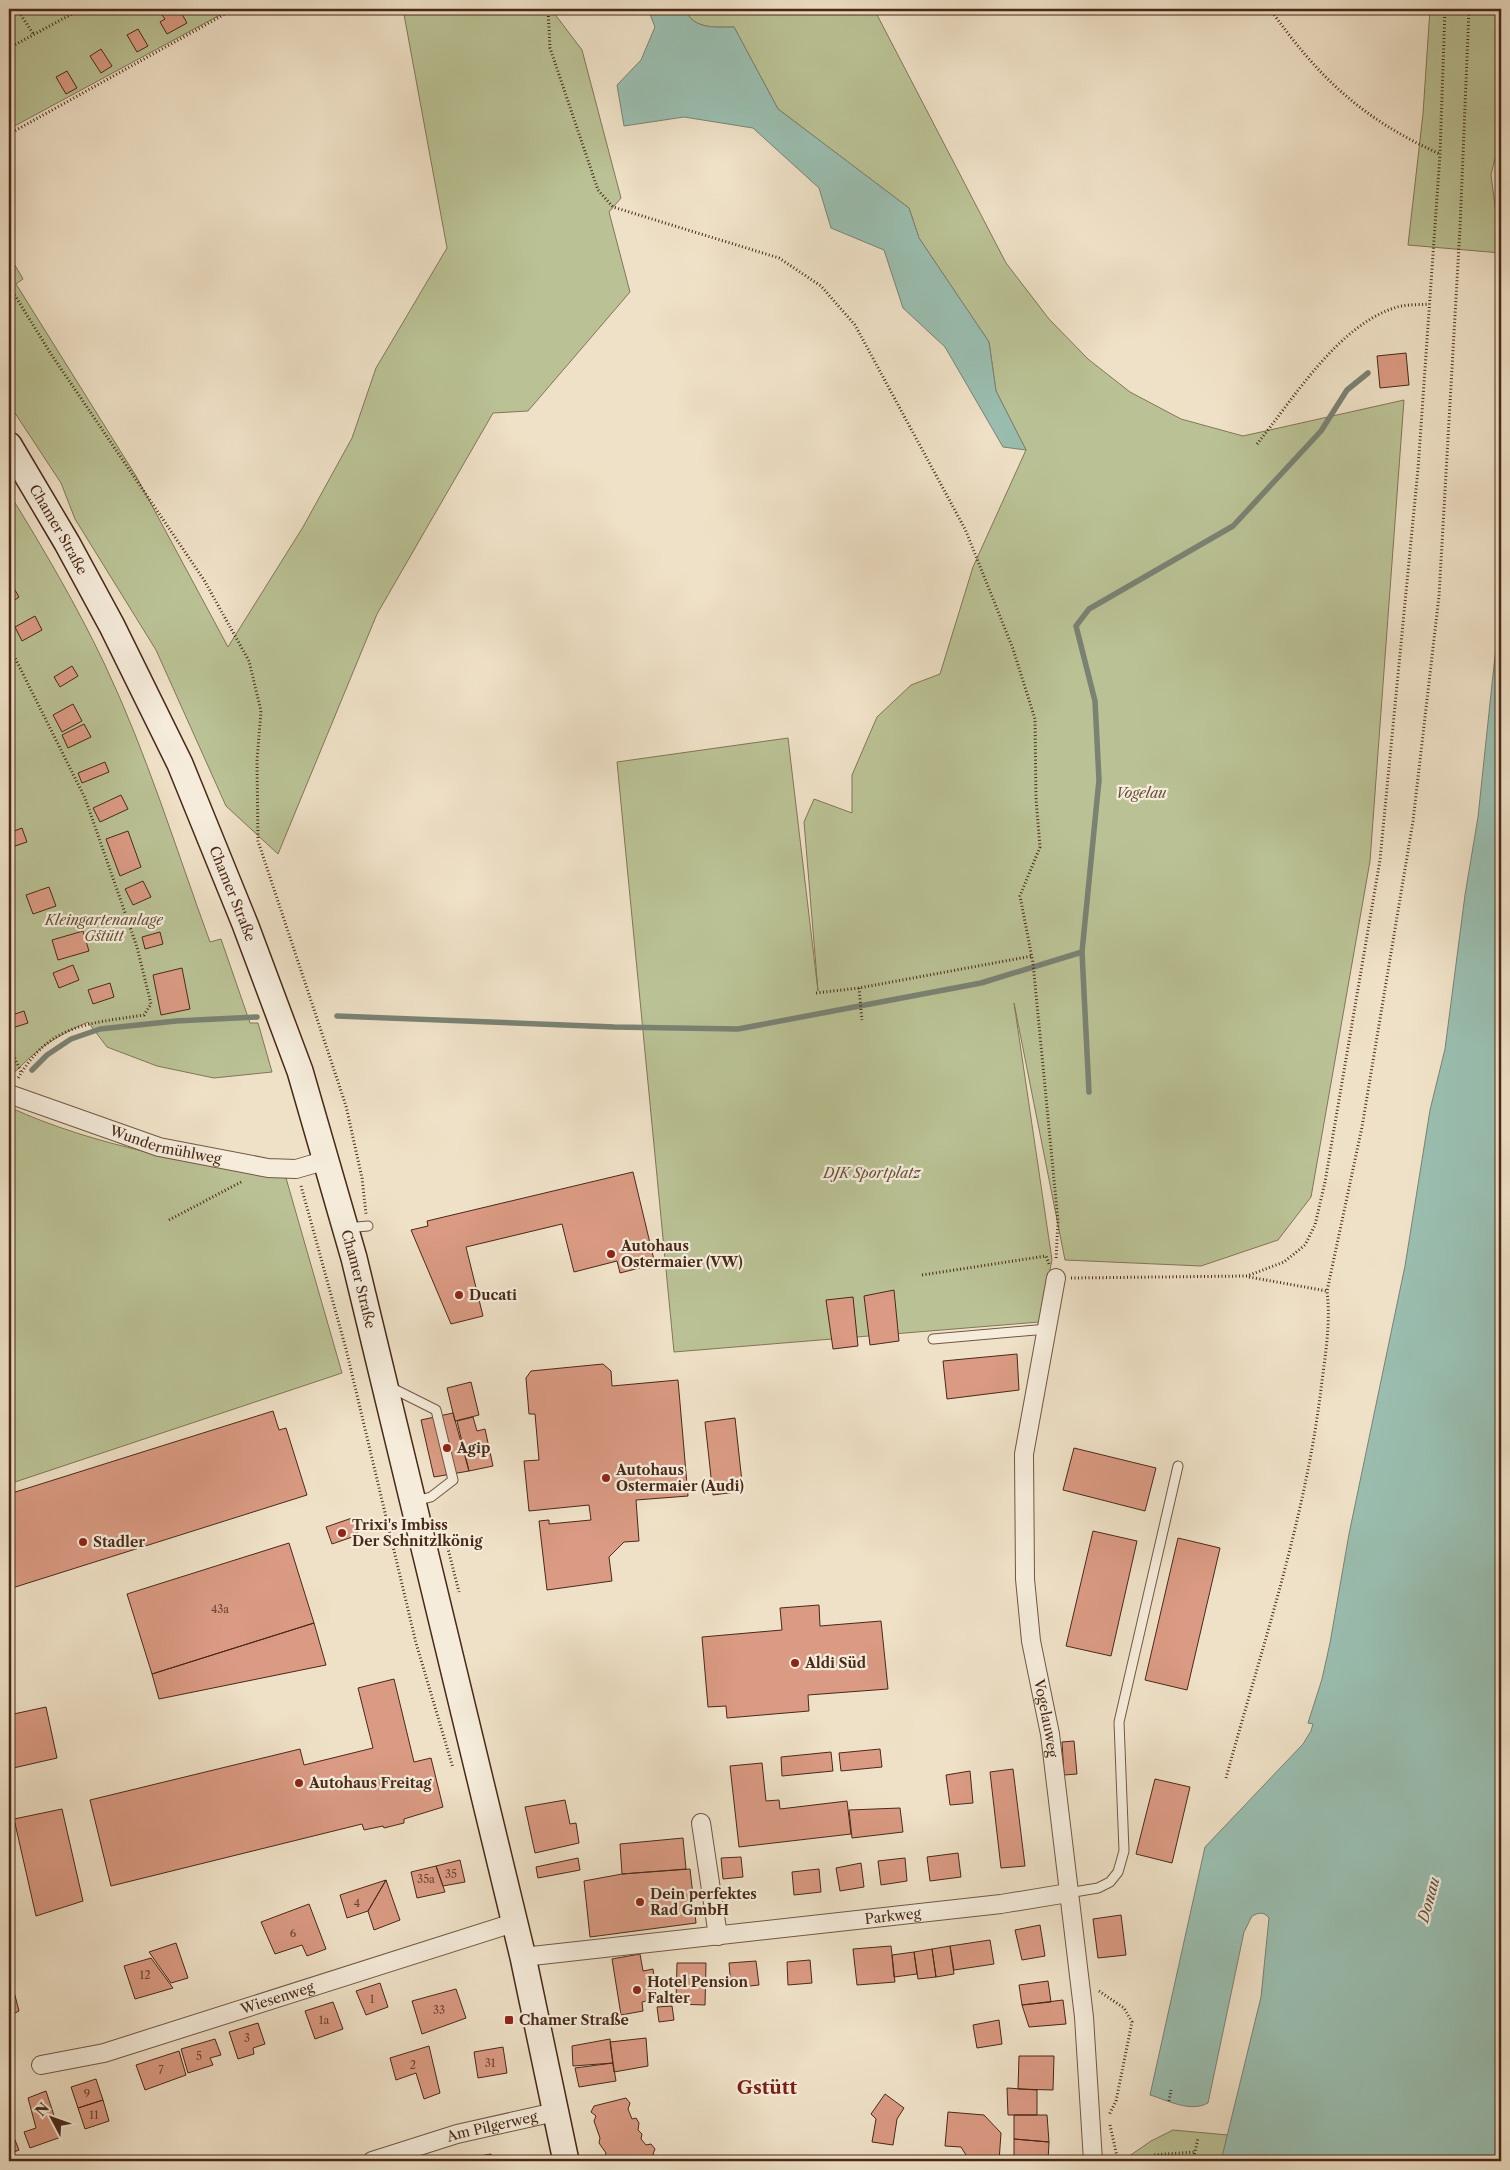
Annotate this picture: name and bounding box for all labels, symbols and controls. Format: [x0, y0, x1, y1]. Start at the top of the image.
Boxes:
street label: Chamer Straße [25, 481, 92, 578]
park label: Vogelau [1116, 784, 1167, 802]
street label: Chamer Straße [205, 843, 260, 944]
park label: Kleingartenanlage Gstütt [44, 911, 164, 945]
street label: Wundermühlweg [106, 1121, 224, 1168]
park label: DJK Sportplatz [822, 1164, 922, 1182]
street label: Chamer Straße [337, 1228, 380, 1330]
place label: Autohaus Ostermaier (VW) [620, 1237, 743, 1271]
marker: Autohaus Ostermaier (VW) [605, 1248, 617, 1260]
place label: Ducati [469, 1286, 517, 1304]
marker: Ducati [453, 1289, 465, 1301]
place label: Agip [456, 1439, 490, 1457]
marker: Agip [441, 1442, 453, 1454]
place label: Autohaus Ostermaier (Audi) [615, 1461, 744, 1495]
marker: Autohaus Ostermaier (Audi) [600, 1472, 612, 1484]
place label: Trixi's Imbiss Der Schnitzlkönig [352, 1516, 483, 1550]
marker: Trixi's Imbiss Der Schnitzlkönig [336, 1527, 348, 1539]
place label: Stadler [93, 1533, 145, 1551]
marker: Stadler [77, 1536, 89, 1548]
house number: 43a [211, 1602, 229, 1616]
place label: Aldi Süd [804, 1654, 867, 1672]
marker: Aldi Süd [789, 1657, 801, 1669]
street label: Vogelauweg [1030, 1677, 1062, 1759]
place label: Autohaus Freitag [308, 1774, 433, 1792]
marker: Autohaus Freitag [293, 1777, 305, 1789]
house number: 35 [445, 1867, 457, 1881]
house number: 35a [417, 1872, 435, 1886]
water label: Donau [1413, 1875, 1444, 1926]
place label: Dein perfektes Rad GmbH [650, 1885, 757, 1919]
house number: 4 [354, 1896, 360, 1910]
marker: Dein perfektes Rad GmbH [634, 1896, 646, 1908]
street label: Parkweg [864, 1904, 922, 1928]
house number: 6 [290, 1926, 297, 1940]
house number: 12 [140, 1968, 150, 1982]
place label: Hotel Pension Falter [647, 1973, 748, 2007]
street label: Wiesenweg [237, 1978, 317, 2018]
marker: Hotel Pension Falter [631, 1984, 643, 1996]
house number: 1 [370, 1992, 375, 2006]
house number: 33 [433, 2003, 445, 2017]
place label: Chamer Straße [519, 2011, 629, 2029]
house number: 1a [319, 2013, 329, 2027]
marker: Chamer Straße [503, 2014, 515, 2026]
house number: 3 [244, 2031, 250, 2045]
house number: 5 [196, 2049, 202, 2063]
house number: 31 [485, 2056, 496, 2070]
house number: 2 [410, 2058, 416, 2072]
house number: 7 [158, 2063, 164, 2077]
district label: Gstütt [737, 2076, 798, 2099]
house number: 9 [84, 2087, 90, 2101]
north arrow [28, 2092, 78, 2142]
text: N [31, 2099, 53, 2120]
street label: Am Pilgerweg [443, 2107, 540, 2146]
house number: 11 [89, 2108, 99, 2122]

